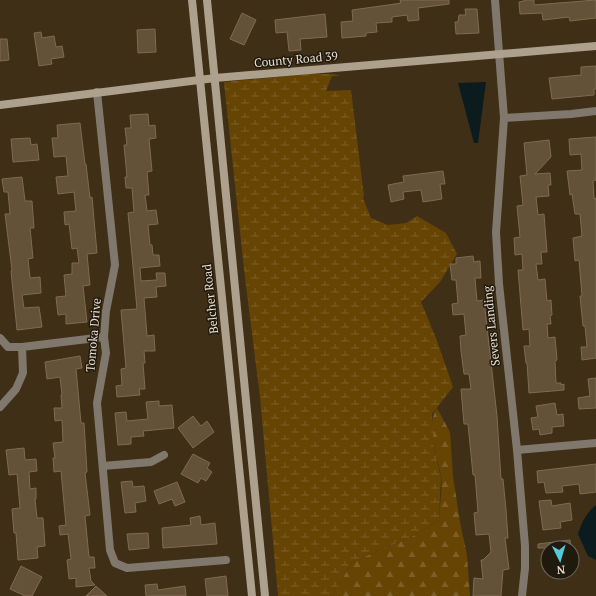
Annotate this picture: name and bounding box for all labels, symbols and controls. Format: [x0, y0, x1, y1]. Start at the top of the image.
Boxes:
street label: County Road 39 [254, 48, 338, 70]
street label: Belcher Road [199, 263, 221, 335]
street label: Severs Landing [479, 285, 503, 367]
street label: Tomoka Drive [82, 297, 104, 373]
north arrow [540, 540, 580, 580]
text: N [555, 563, 566, 577]

